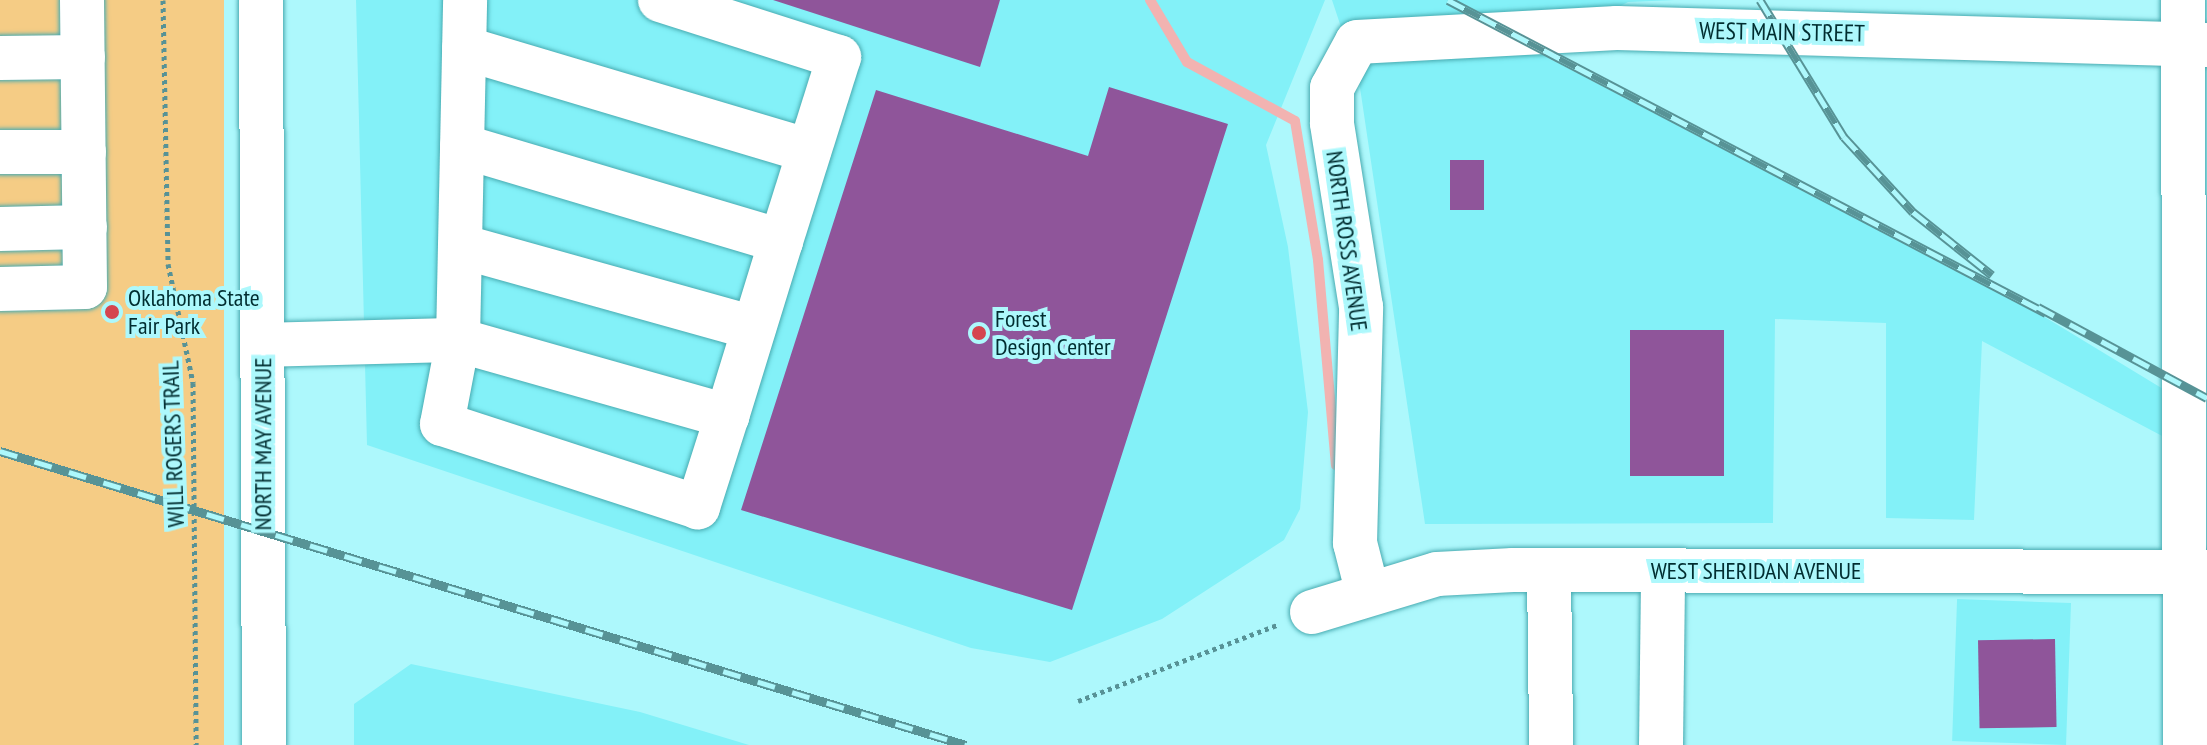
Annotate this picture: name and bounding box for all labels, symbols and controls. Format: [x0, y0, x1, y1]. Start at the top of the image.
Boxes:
street label: WEST MAIN STREET [1698, 16, 1866, 48]
street label: NORTH ROSS AVENUE [1320, 149, 1374, 333]
place label: Oklahoma State Fair Park [128, 284, 260, 340]
marker: Oklahoma State Fair Park [103, 303, 121, 321]
place label: Forest Design Center [995, 305, 1110, 361]
marker: Forest Design Center [970, 324, 988, 342]
street label: NORTH MAY AVENUE [249, 357, 277, 531]
street label: WILL ROGERS TRAIL [156, 359, 190, 529]
street label: WEST SHERIDAN AVENUE [1650, 557, 1862, 585]

